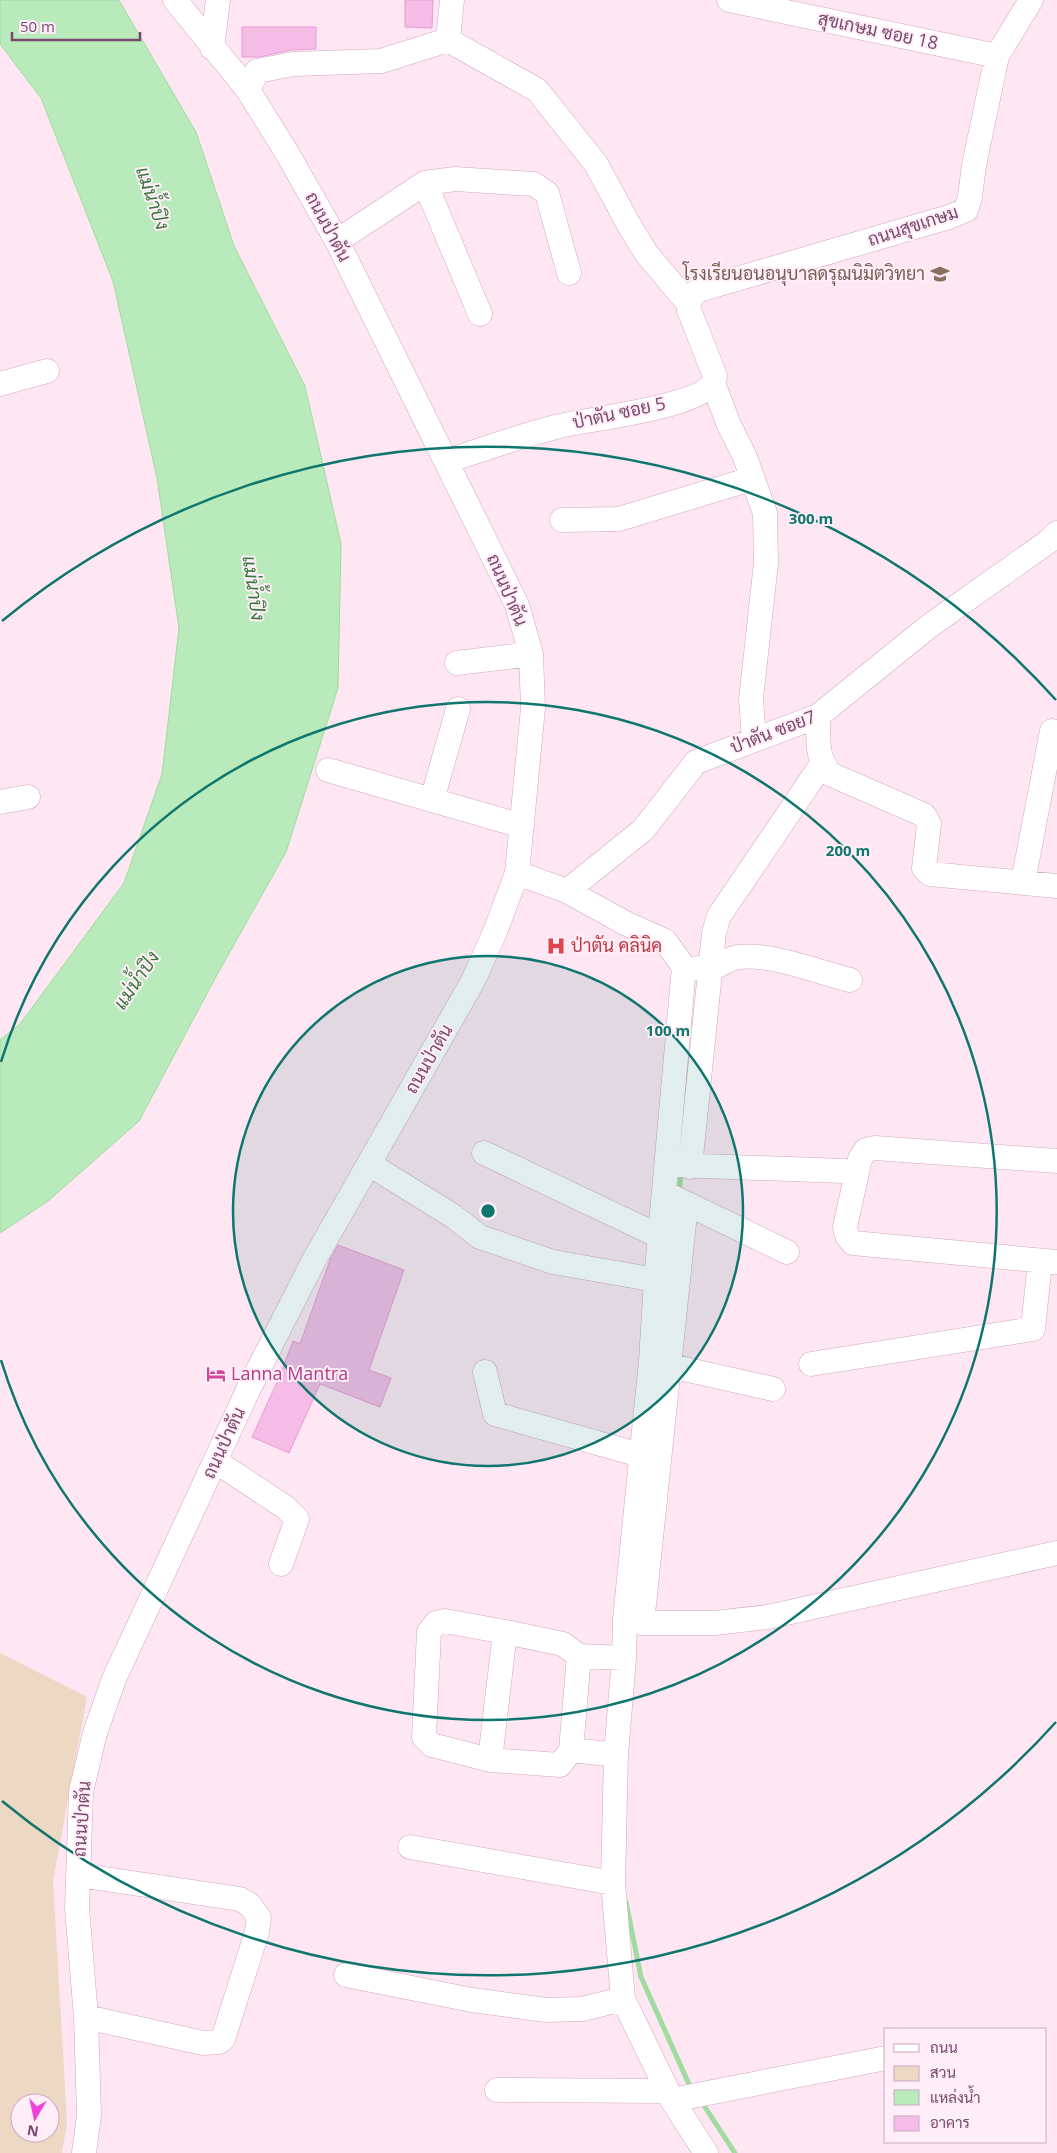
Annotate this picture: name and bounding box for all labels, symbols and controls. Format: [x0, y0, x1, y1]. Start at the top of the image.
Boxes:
street label: สุขเกษม ซอย 18 [816, 6, 940, 55]
scale bar [12, 10, 140, 42]
text: 50 m [20, 16, 55, 36]
water label: แม่น้ำปิง [130, 162, 178, 233]
street label: ถนนป่าตัน [300, 187, 357, 266]
street label: ถนนสุขเกษม [864, 199, 961, 252]
place label: โรงเรียนอนอนุบาลดรุฌนิมิตวิทยา [682, 261, 925, 286]
school or university icon: โรงเรียนอนอนุบาลดรุฌนิมิตวิทยา [929, 263, 951, 285]
street label: ป่าตัน ซอย 5 [570, 390, 668, 434]
text: 300 m [789, 508, 833, 528]
street label: ถนนป่าตัน [482, 550, 534, 629]
water label: แม่น้ำปิง [237, 554, 273, 622]
street label: ป่าตัน ซอย7 [726, 704, 819, 758]
text: 200 m [826, 840, 870, 860]
place label: ป่าตัน คลินิค [571, 933, 662, 957]
hospital icon: ป่าตัน คลินิค [545, 935, 567, 957]
water label: แม่น้ำปิง [105, 944, 165, 1014]
street label: ถนนป่าตัน [399, 1019, 458, 1098]
text: 100 m [646, 1020, 690, 1040]
centre of rings [479, 1202, 497, 1220]
place label: Lanna Mantra [231, 1361, 348, 1385]
hotel icon: Lanna Mantra [205, 1363, 227, 1385]
street label: ถนนป่าตัน [196, 1403, 250, 1482]
street label: ถนนป่าตัน [66, 1780, 96, 1858]
legend [884, 2028, 1047, 2143]
text: ถนน [930, 2037, 958, 2057]
text: สวน [930, 2062, 956, 2082]
text: แหล่งน้ำ [930, 2085, 981, 2107]
north arrow [10, 2093, 60, 2143]
text: อาคาร [930, 2112, 970, 2132]
text: N [26, 2121, 40, 2142]

